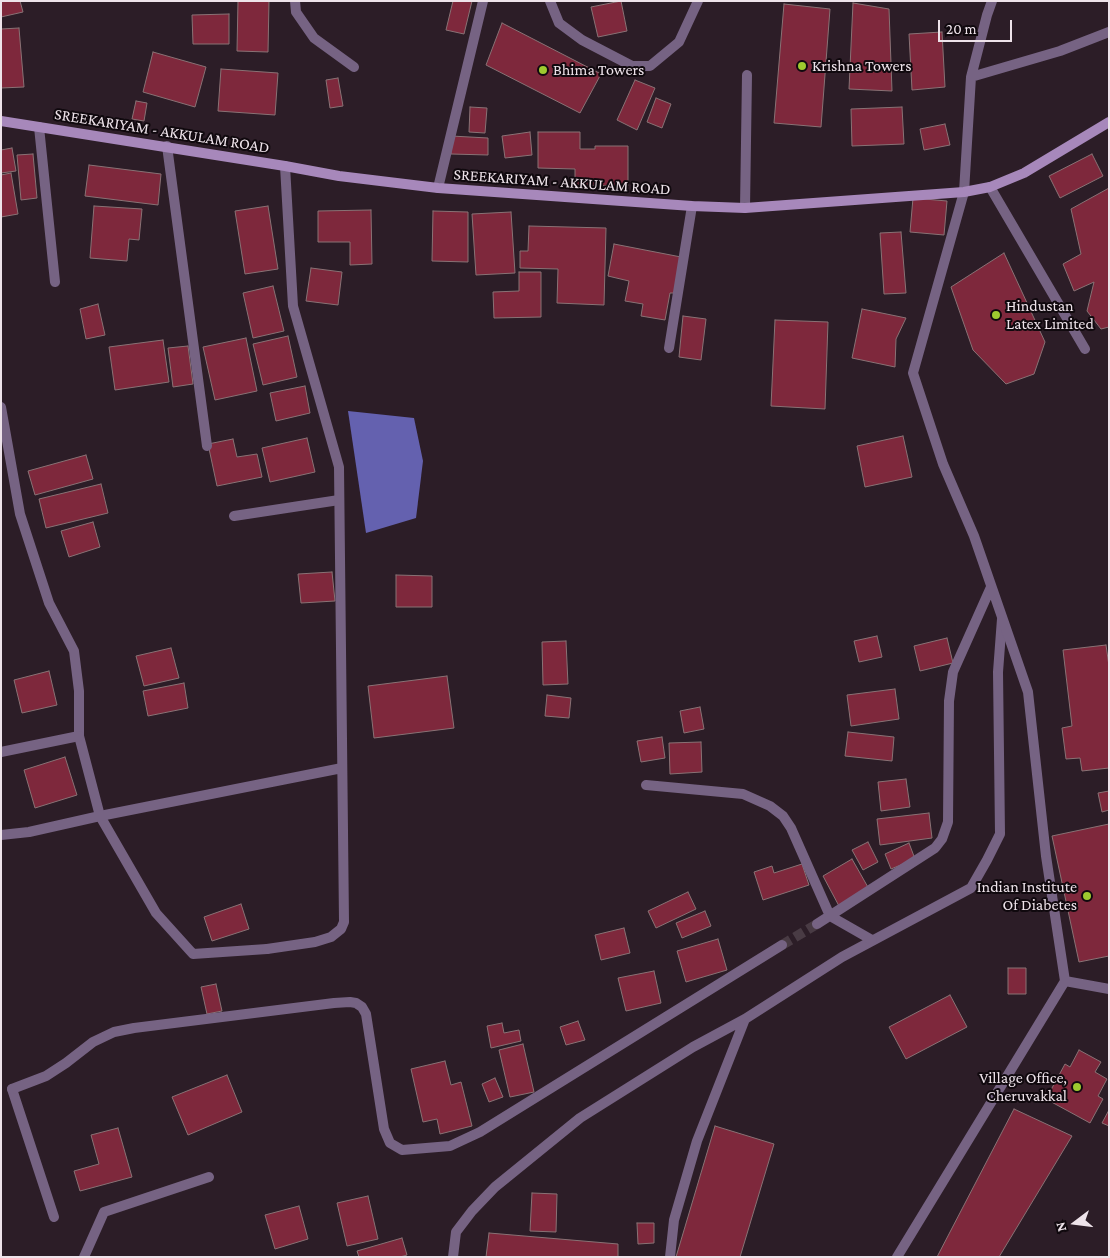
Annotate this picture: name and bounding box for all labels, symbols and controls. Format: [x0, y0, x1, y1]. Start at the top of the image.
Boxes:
scale bar [940, 10, 1014, 42]
text: 20 m [946, 21, 977, 37]
place label: Krishna Towers [812, 56, 911, 76]
place label: Bhima Towers [553, 60, 644, 80]
marker: Krishna Towers [796, 60, 808, 72]
marker: Bhima Towers [537, 64, 549, 76]
street label: SREEKARIYAM - AKKULAM ROAD [53, 105, 271, 157]
street label: SREEKARIYAM - AKKULAM ROAD [453, 165, 671, 199]
place label: Hindustan Latex Limited [1006, 296, 1094, 334]
marker: Hindustan Latex Limited [990, 309, 1002, 321]
place label: Indian Institute Of Diabetes [977, 877, 1077, 915]
marker: Indian Institute Of Diabetes [1081, 890, 1093, 902]
place label: Village Office, Cheruvakkal [979, 1068, 1067, 1106]
marker: Village Office, Cheruvakkal [1071, 1081, 1083, 1093]
north arrow [1050, 1198, 1100, 1248]
text: N [1052, 1220, 1069, 1234]

